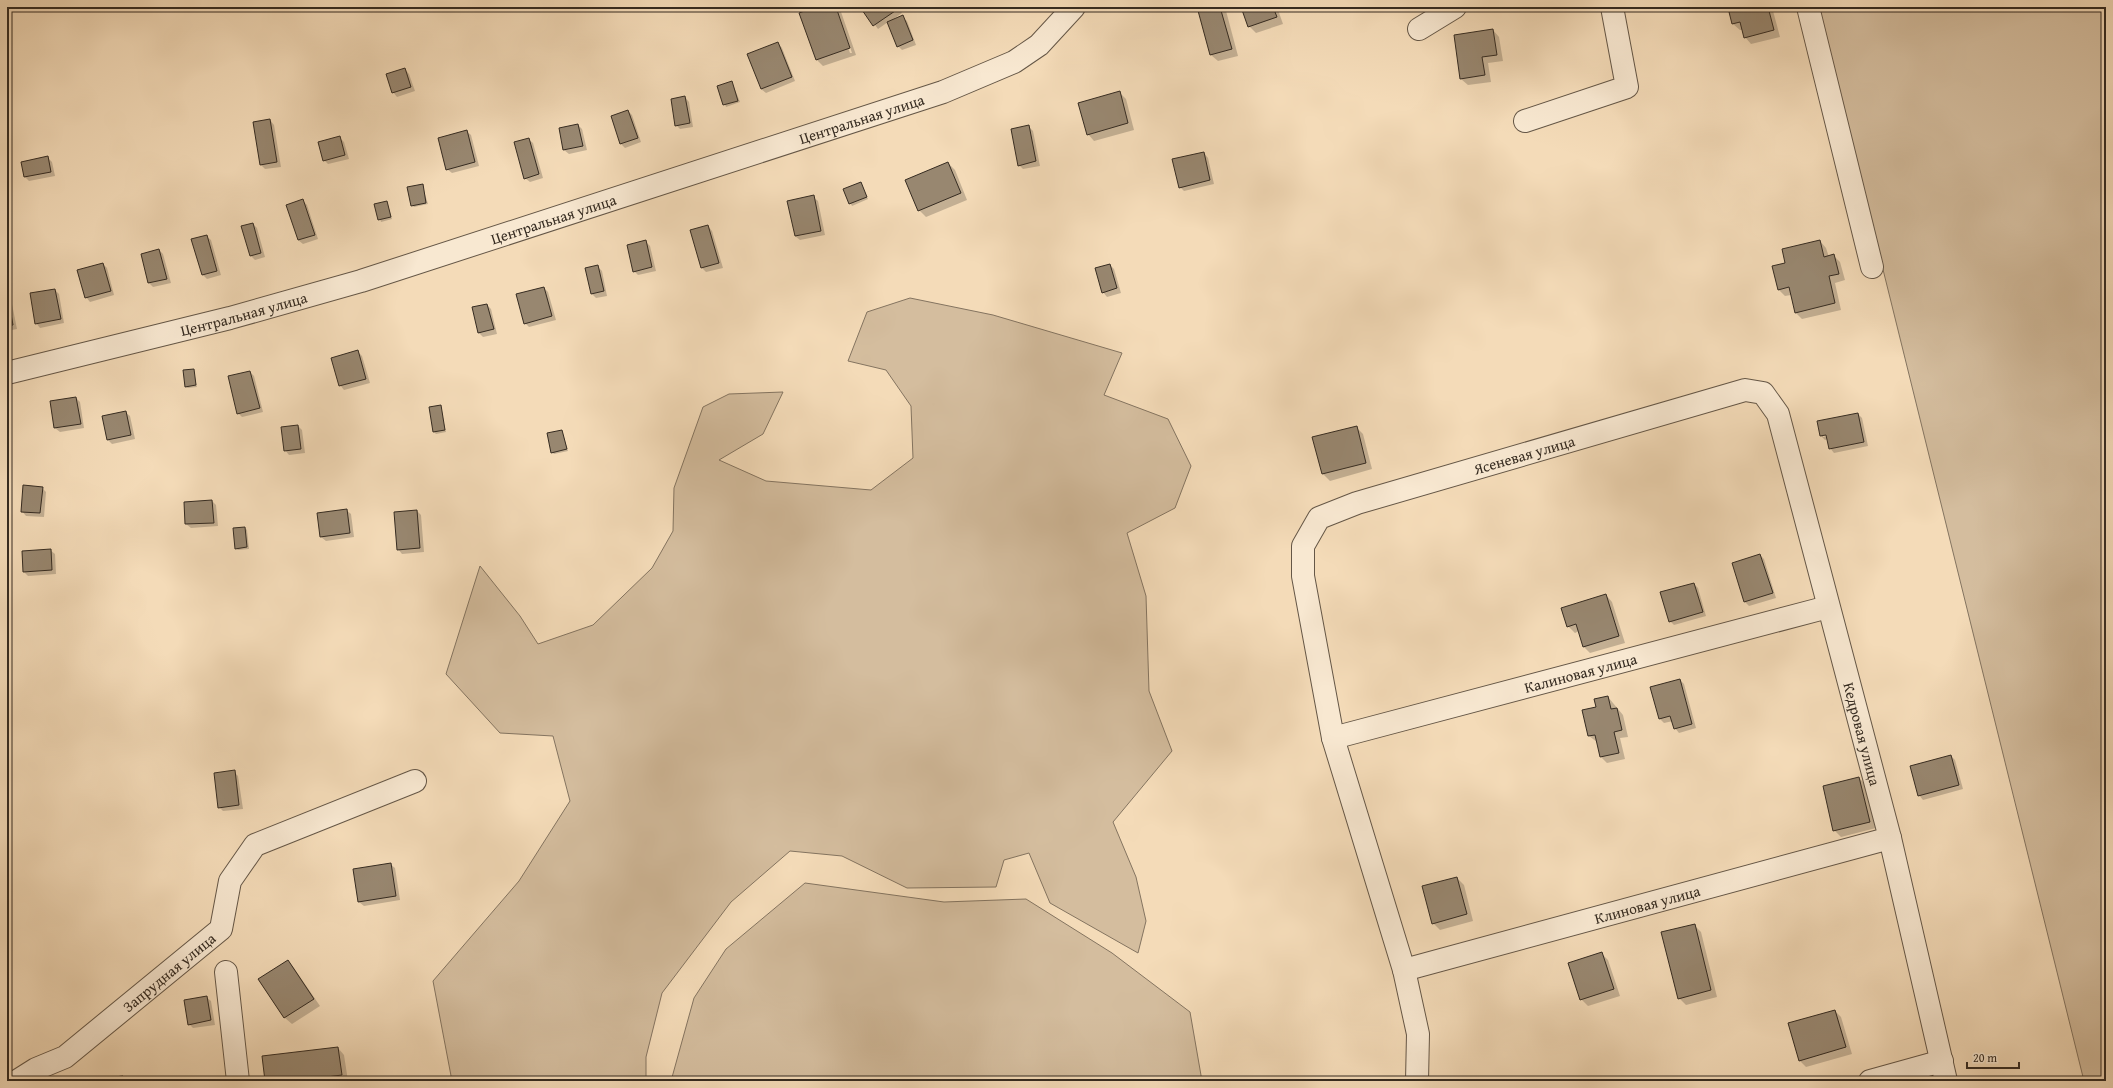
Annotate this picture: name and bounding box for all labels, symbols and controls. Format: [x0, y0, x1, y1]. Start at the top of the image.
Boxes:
street label: Центральная улица [796, 88, 928, 149]
street label: Центральная улица [488, 188, 619, 249]
street label: Центральная улица [178, 286, 310, 340]
street label: Ясеневая улица [1470, 429, 1578, 479]
street label: Калиновая улица [1522, 647, 1640, 697]
street label: Кедровая улица [1839, 680, 1886, 789]
street label: Клиновая улица [1592, 879, 1703, 928]
street label: Запрудная улица [118, 927, 220, 1016]
scale bar [1967, 1044, 2019, 1070]
text: 20 m [1973, 1049, 1997, 1066]

